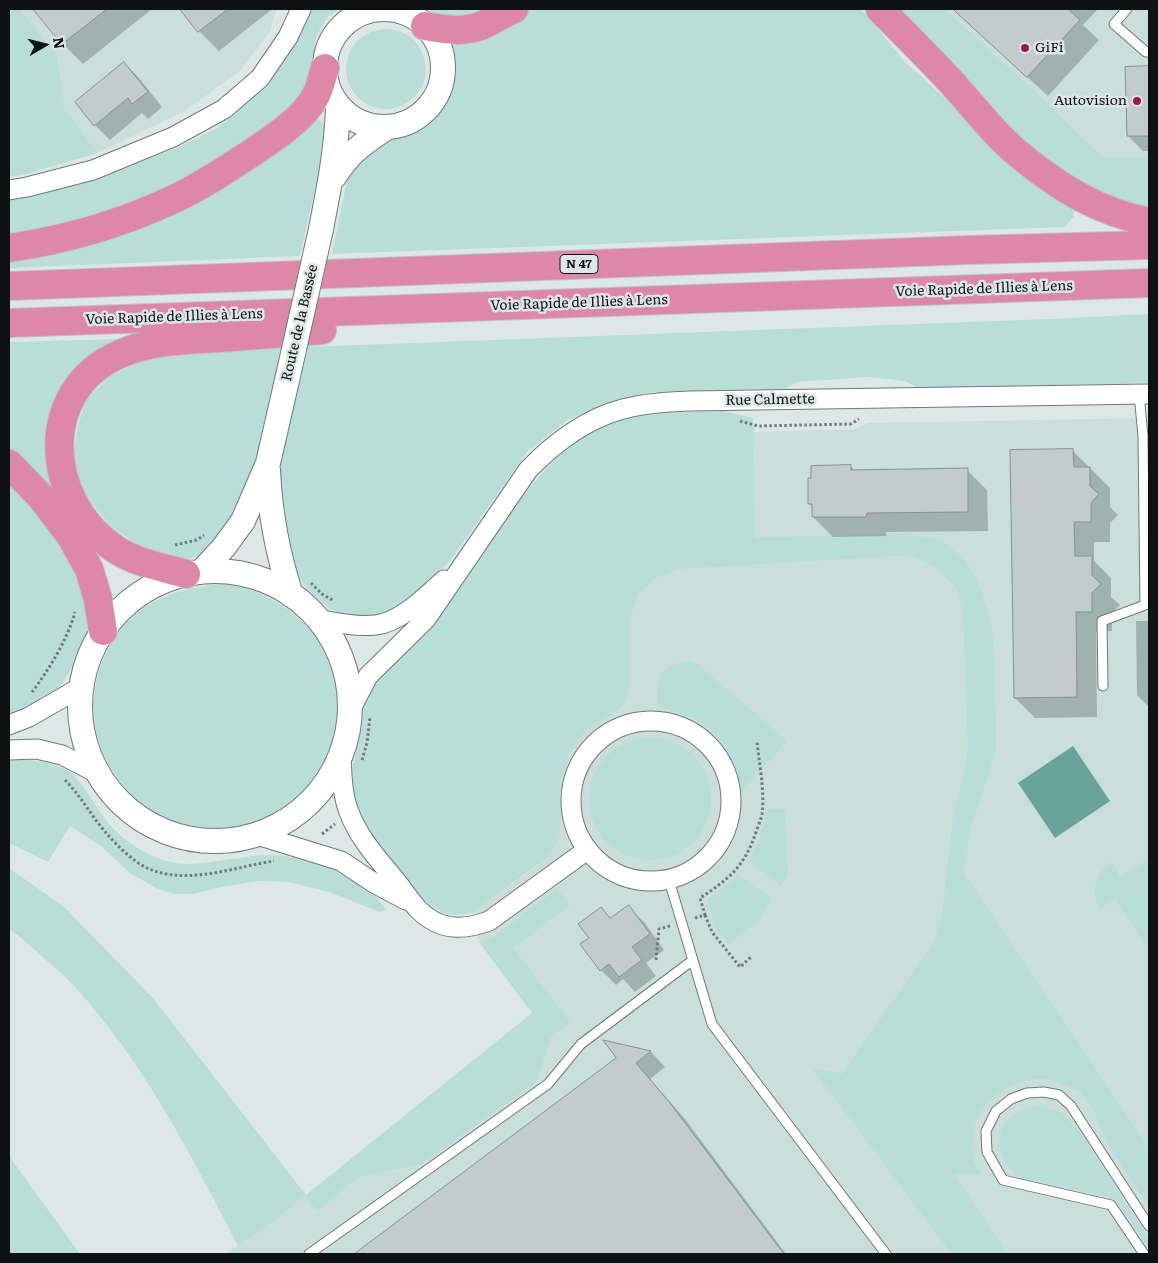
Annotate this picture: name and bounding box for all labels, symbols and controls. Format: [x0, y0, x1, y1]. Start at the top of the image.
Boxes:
north arrow [20, 20, 70, 70]
text: N [49, 36, 71, 50]
place label: GiFi [1035, 40, 1063, 56]
marker: GiFi [1019, 42, 1031, 54]
place label: Autovision [1054, 93, 1127, 109]
marker: Autovision [1131, 95, 1143, 107]
road number: N 47 [560, 254, 598, 274]
street label: Route de la Bassée [278, 263, 322, 383]
street label: Voie Rapide de Illies à Lens [895, 278, 1073, 300]
street label: Voie Rapide de Illies à Lens [490, 292, 668, 314]
street label: Voie Rapide de Illies à Lens [85, 306, 263, 328]
street label: Rue Calmette [725, 391, 815, 409]

